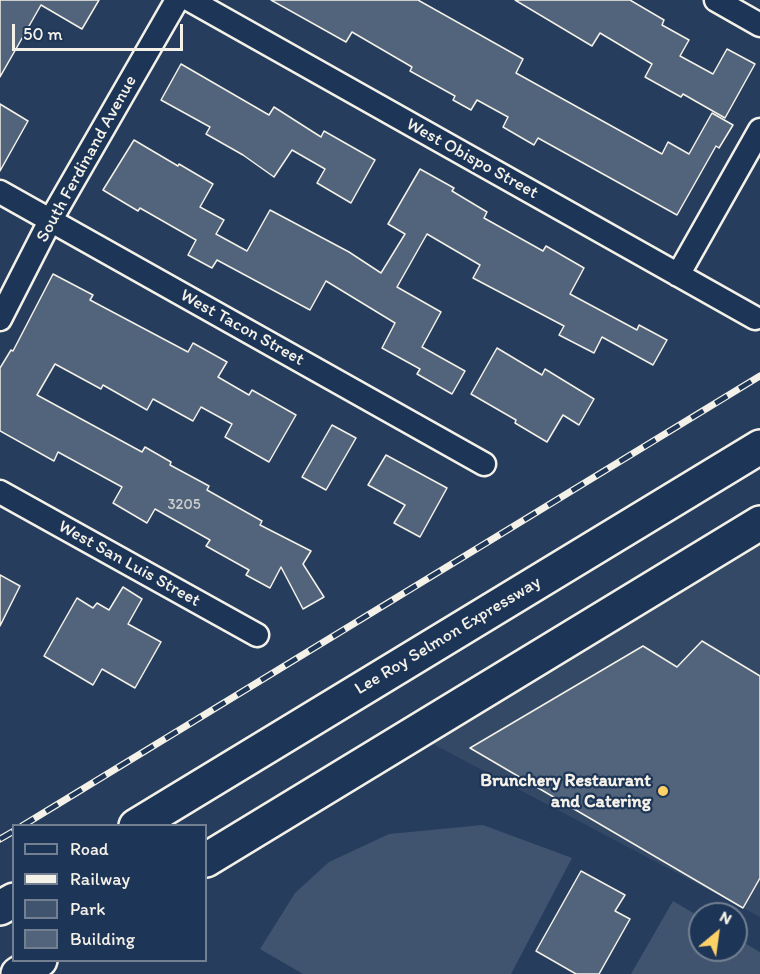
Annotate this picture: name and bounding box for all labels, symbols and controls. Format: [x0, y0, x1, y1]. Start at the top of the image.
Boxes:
scale bar [15, 12, 186, 50]
text: 50 m [23, 23, 63, 45]
street label: South Ferdinand Avenue [32, 72, 142, 246]
street label: West Obispo Street [402, 114, 542, 204]
street label: West Tacon Street [176, 285, 308, 371]
house number: 3205 [167, 496, 201, 514]
street label: West San Luis Street [54, 516, 204, 612]
street label: Lee Roy Selmon Expressway [351, 572, 545, 700]
place label: Brunchery Restaurant and Catering [480, 770, 651, 812]
marker: Brunchery Restaurant and Catering [656, 784, 670, 798]
legend [12, 824, 207, 962]
text: Road [70, 838, 109, 860]
text: Railway [70, 868, 130, 890]
text: Park [70, 898, 105, 920]
north arrow [688, 902, 748, 962]
text: N [717, 907, 735, 928]
text: Building [70, 928, 135, 950]

